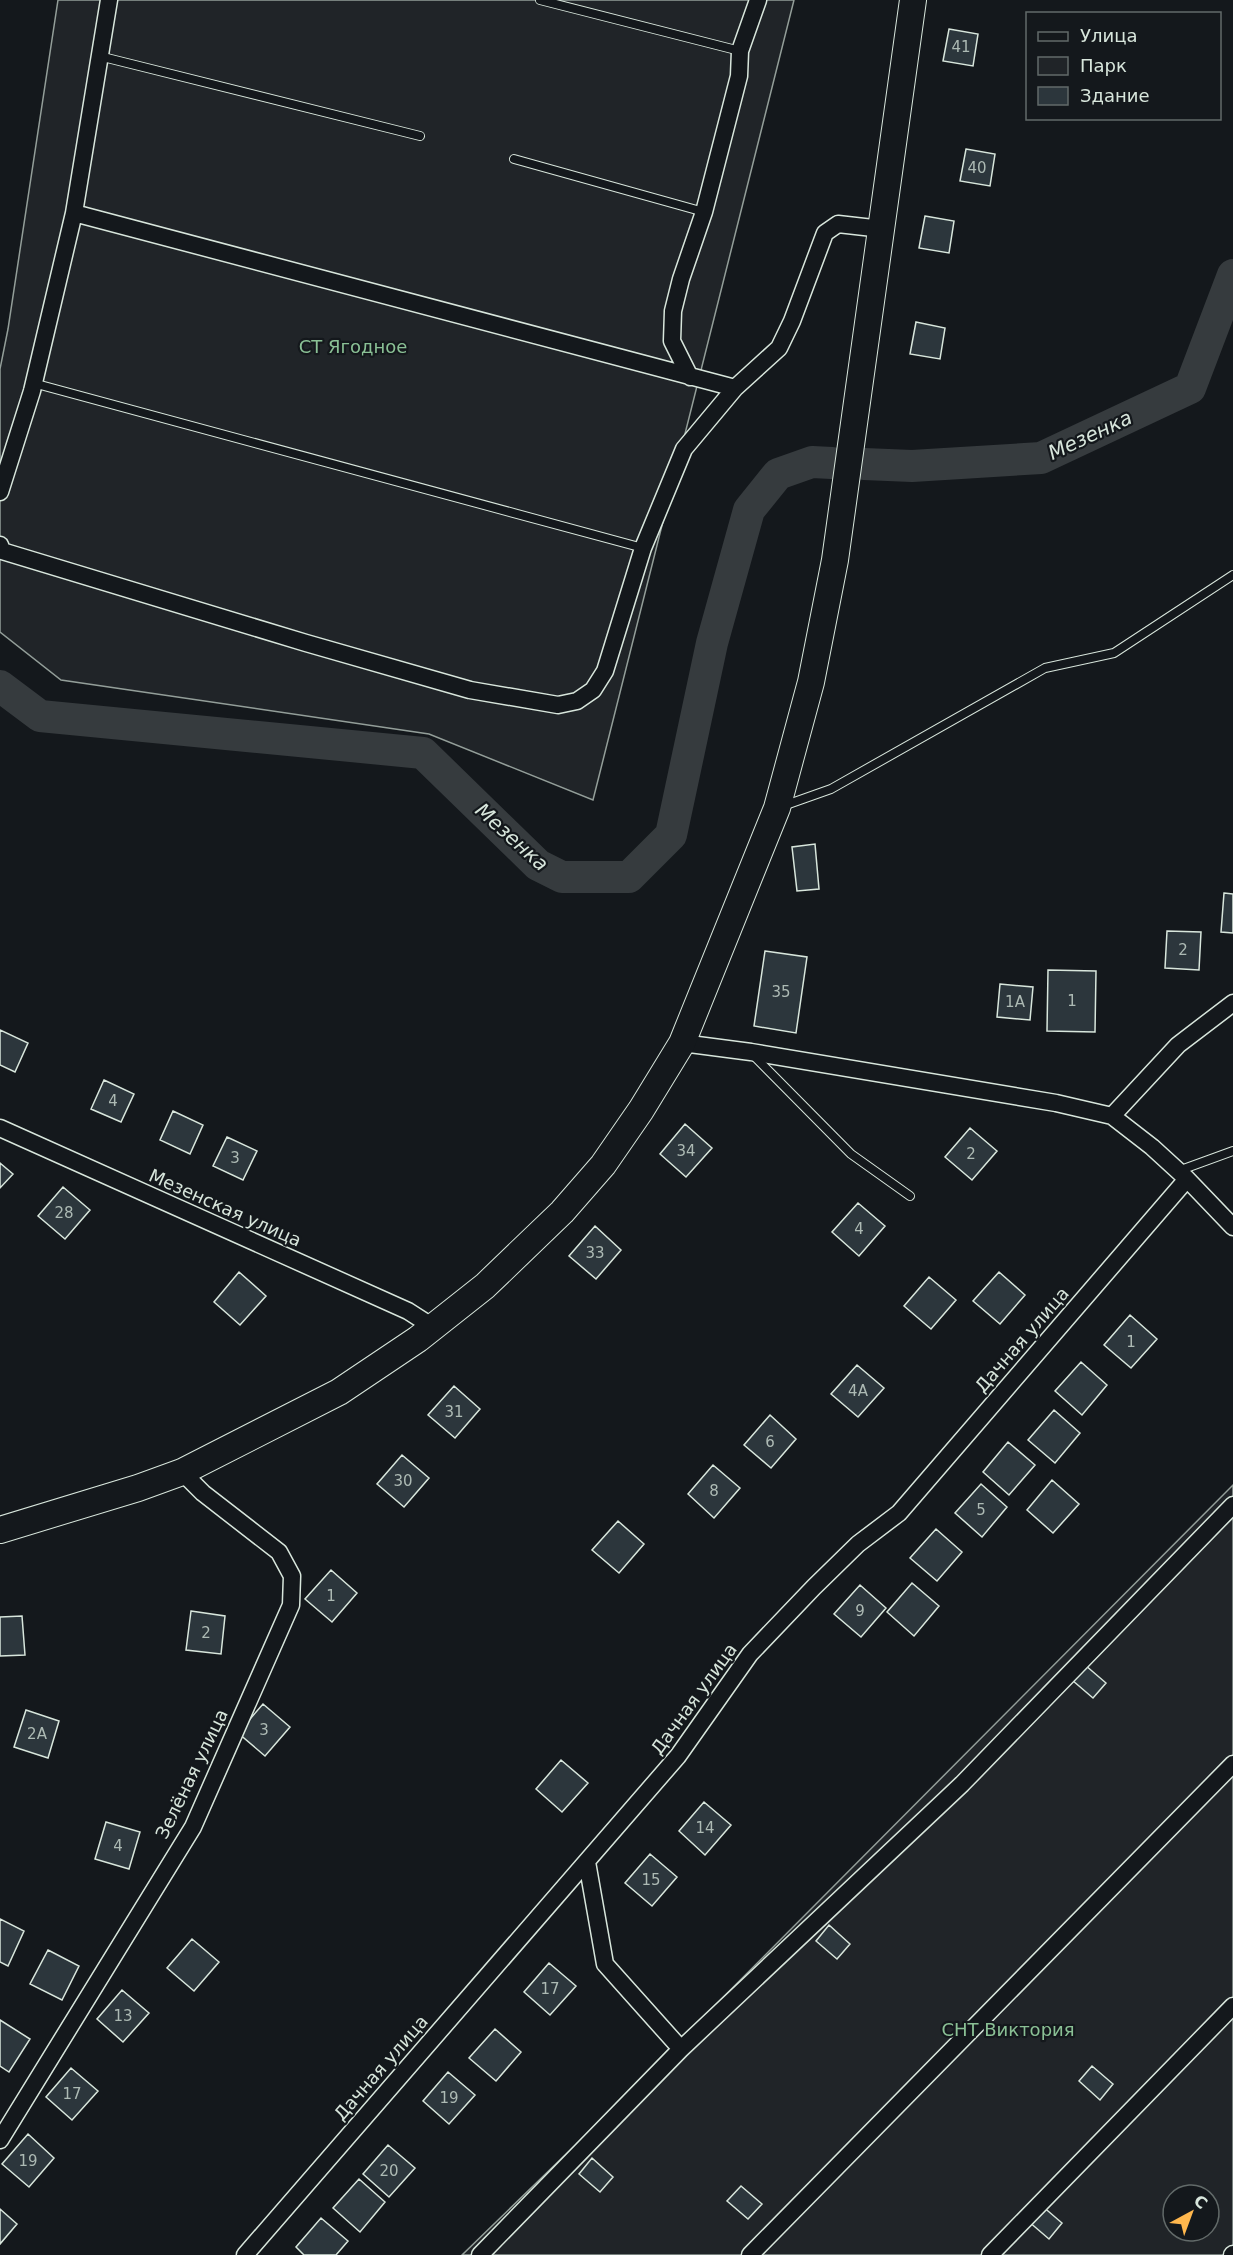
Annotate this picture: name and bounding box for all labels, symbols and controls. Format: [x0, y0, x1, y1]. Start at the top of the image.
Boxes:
legend [1026, 12, 1221, 120]
text: Улица [1080, 25, 1137, 46]
house number: 41 [951, 38, 971, 56]
text: Парк [1080, 55, 1127, 76]
text: Здание [1080, 85, 1150, 106]
house number: 40 [967, 159, 987, 177]
park label: СТ Ягодное [299, 336, 407, 357]
water label: Мезенка [1044, 405, 1136, 465]
water label: Мезенка [471, 798, 553, 876]
house number: 2 [1178, 941, 1188, 959]
house number: 35 [771, 983, 791, 1001]
house number: 1 [1067, 992, 1077, 1010]
house number: 1А [1005, 993, 1026, 1011]
house number: 4 [108, 1092, 118, 1110]
house number: 34 [676, 1142, 696, 1160]
house number: 2 [966, 1145, 976, 1163]
house number: 3 [230, 1149, 240, 1167]
street label: Мезенская улица [146, 1164, 305, 1251]
house number: 28 [54, 1204, 74, 1222]
house number: 4 [854, 1220, 864, 1238]
house number: 33 [585, 1244, 605, 1262]
street label: Дачная улица [970, 1283, 1073, 1396]
house number: 1 [1126, 1333, 1136, 1351]
house number: 4А [848, 1382, 869, 1400]
house number: 31 [444, 1403, 464, 1421]
house number: 6 [765, 1433, 775, 1451]
house number: 30 [393, 1472, 413, 1490]
house number: 8 [709, 1482, 719, 1500]
house number: 5 [976, 1501, 986, 1519]
house number: 1 [326, 1587, 336, 1605]
house number: 9 [855, 1602, 865, 1620]
house number: 2 [201, 1624, 211, 1642]
street label: Дачная улица [646, 1639, 741, 1758]
street label: Зелёная улица [151, 1706, 232, 1842]
house number: 3 [259, 1721, 269, 1739]
house number: 2А [27, 1725, 48, 1743]
house number: 14 [695, 1819, 715, 1837]
house number: 4 [113, 1837, 123, 1855]
house number: 15 [641, 1871, 661, 1889]
house number: 17 [540, 1980, 560, 1998]
house number: 13 [113, 2007, 133, 2025]
street label: Дачная улица [329, 2011, 432, 2124]
park label: СНТ Виктория [941, 2019, 1075, 2040]
house number: 17 [62, 2085, 82, 2103]
house number: 19 [439, 2089, 459, 2107]
house number: 19 [18, 2152, 38, 2170]
house number: 20 [379, 2162, 399, 2180]
north arrow [1161, 2183, 1221, 2243]
text: С [1190, 2191, 1211, 2213]

